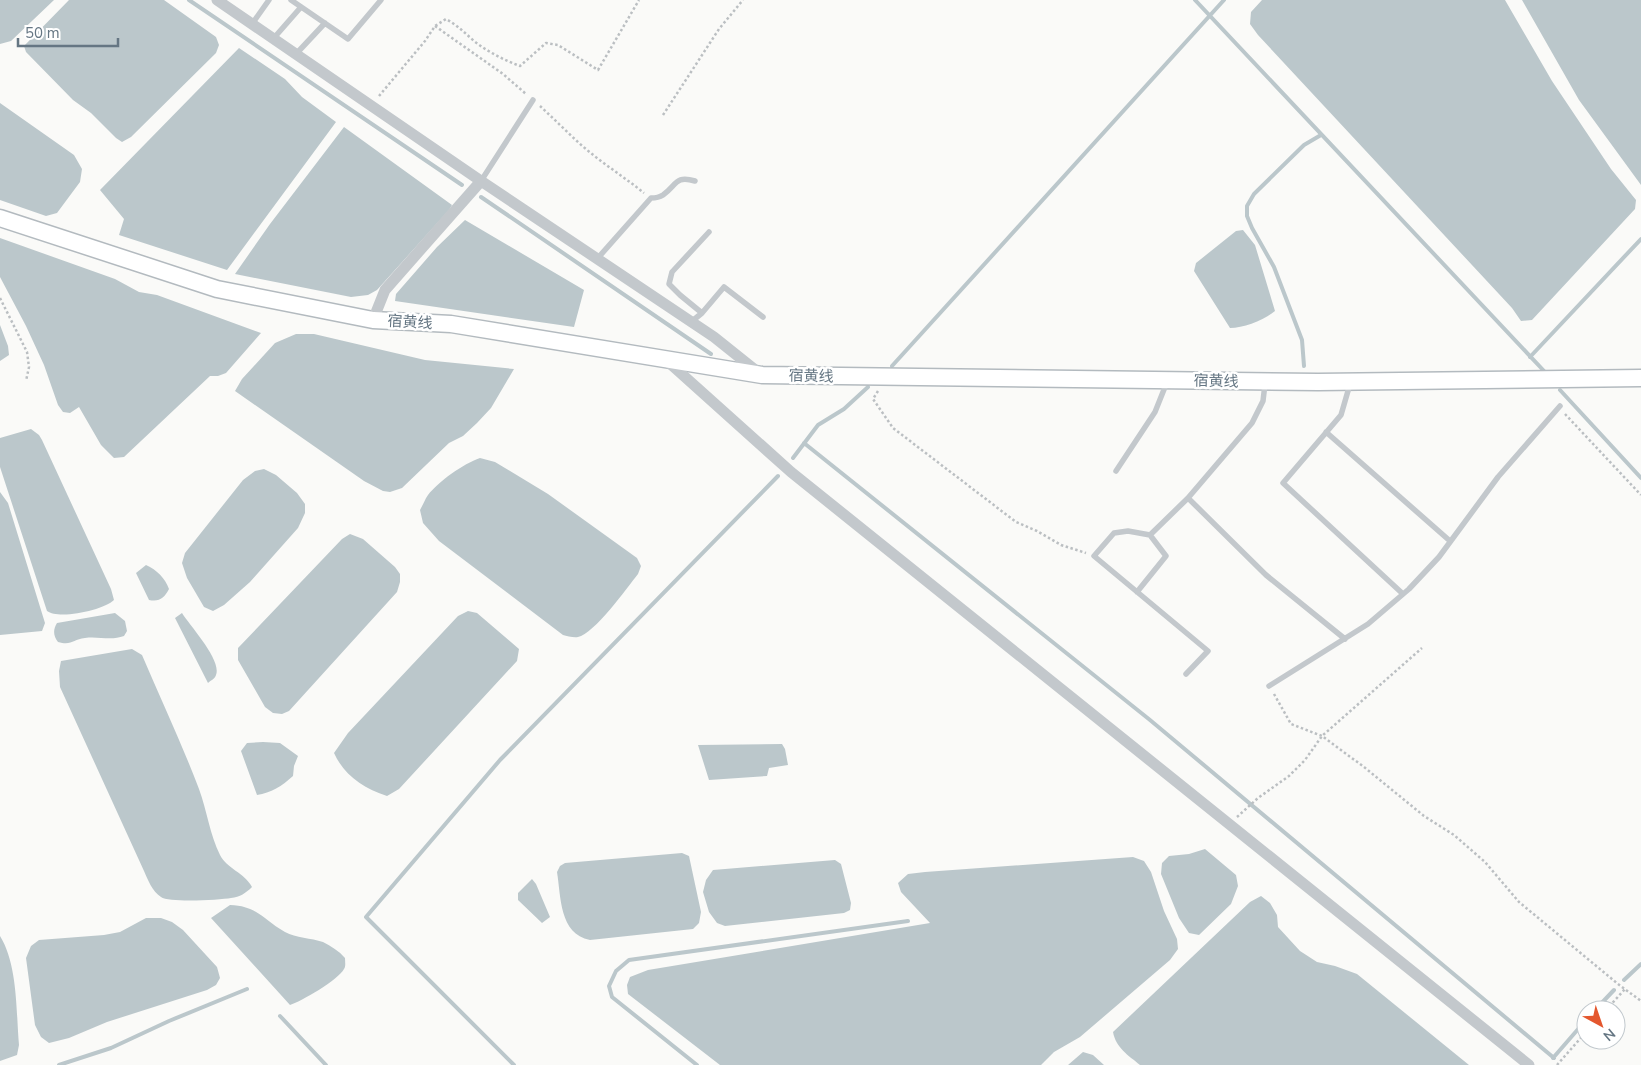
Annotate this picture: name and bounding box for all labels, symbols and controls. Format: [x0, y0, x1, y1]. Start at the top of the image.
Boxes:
scale bar [18, 15, 118, 47]
text: 50 m [25, 23, 60, 43]
street label: 宿黄线 [387, 311, 433, 333]
street label: 宿黄线 [788, 366, 834, 386]
street label: 宿黄线 [1193, 371, 1239, 391]
north arrow [1576, 1000, 1626, 1050]
text: N [1599, 1024, 1619, 1045]

